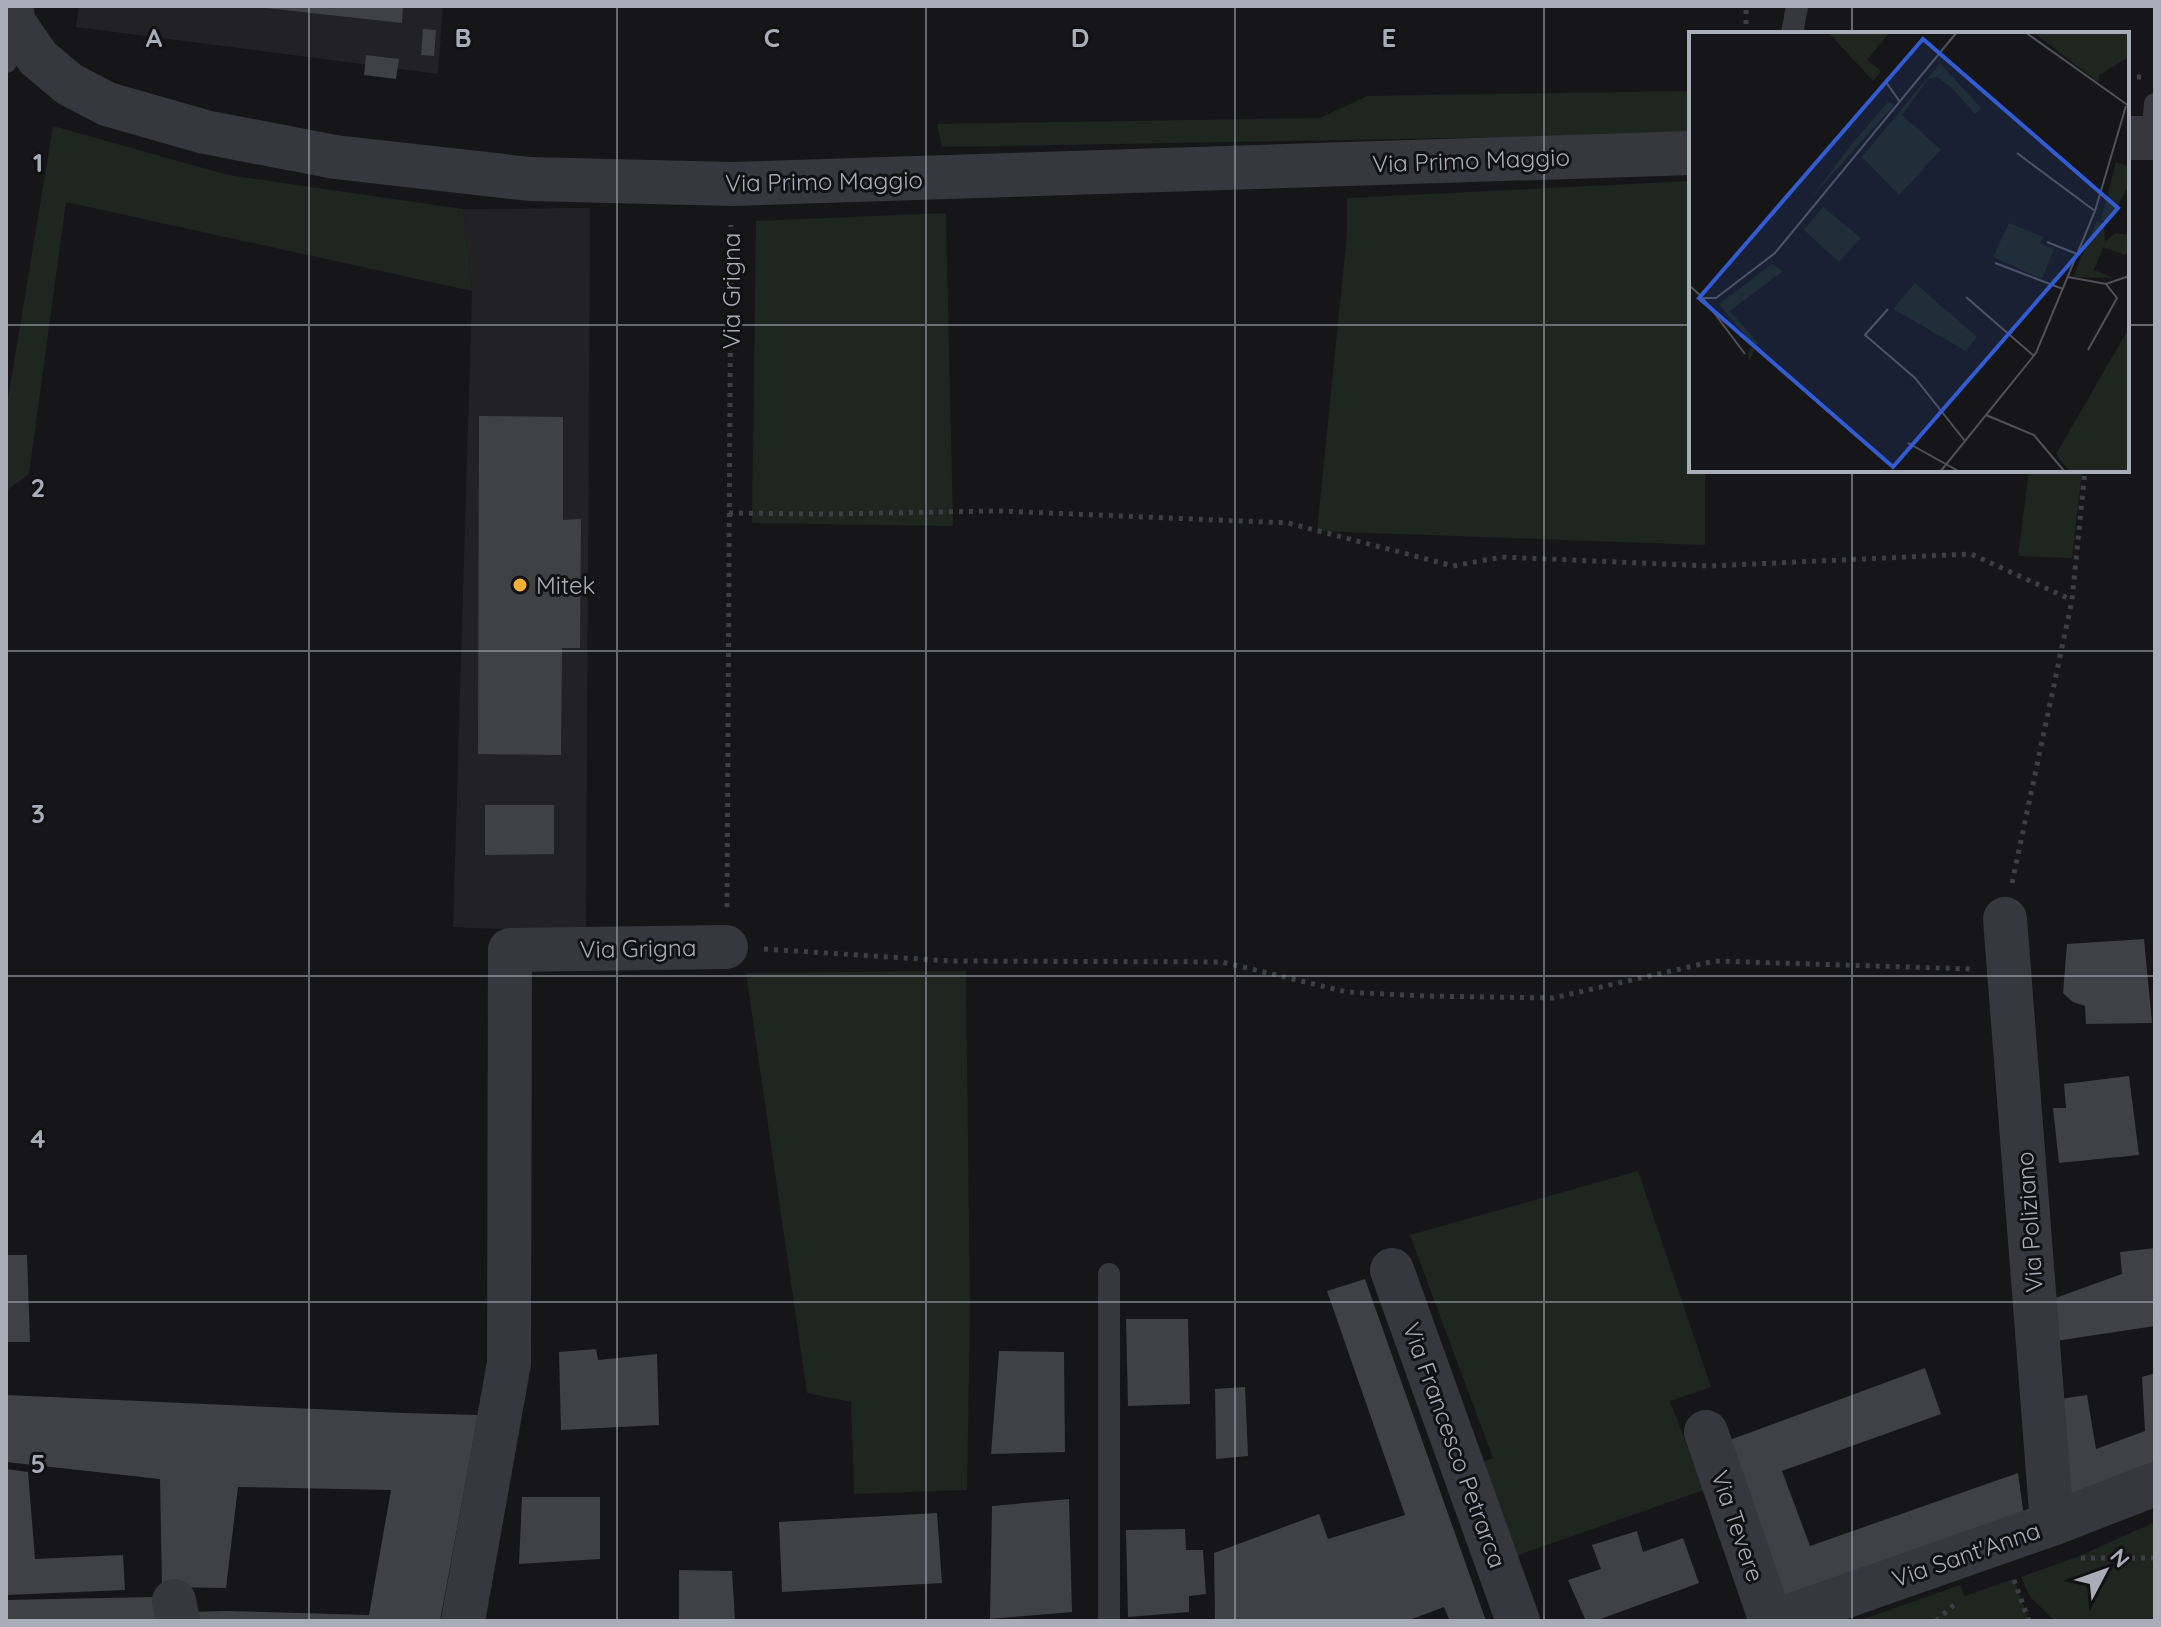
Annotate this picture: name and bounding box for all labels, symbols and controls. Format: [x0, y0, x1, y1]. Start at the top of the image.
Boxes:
text: A [146, 21, 163, 54]
text: B [454, 21, 472, 54]
text: C [764, 21, 780, 54]
text: D [1071, 21, 1089, 54]
text: E [1382, 21, 1396, 54]
inset map [1689, 32, 2129, 472]
street label: Via Primo Maggio [1372, 142, 1570, 178]
text: 1 [33, 146, 43, 179]
street label: Via Primo Maggio [725, 164, 923, 198]
street label: Via Grigna [716, 233, 746, 349]
text: 2 [31, 471, 45, 504]
place label: Mitek [536, 570, 595, 600]
marker: Mitek [511, 576, 529, 594]
text: 3 [31, 797, 45, 830]
street label: Via Grigna [579, 932, 697, 964]
text: 4 [30, 1122, 46, 1155]
street label: Via Poliziano [2009, 1151, 2049, 1293]
street label: Via Francesco Petrarca [1397, 1318, 1513, 1572]
text: 5 [31, 1447, 45, 1480]
street label: Via Tevere [1705, 1466, 1771, 1586]
street label: Via Sant'Anna [1888, 1515, 2044, 1593]
north arrow [2065, 1531, 2145, 1611]
text: N [2104, 1543, 2136, 1573]

